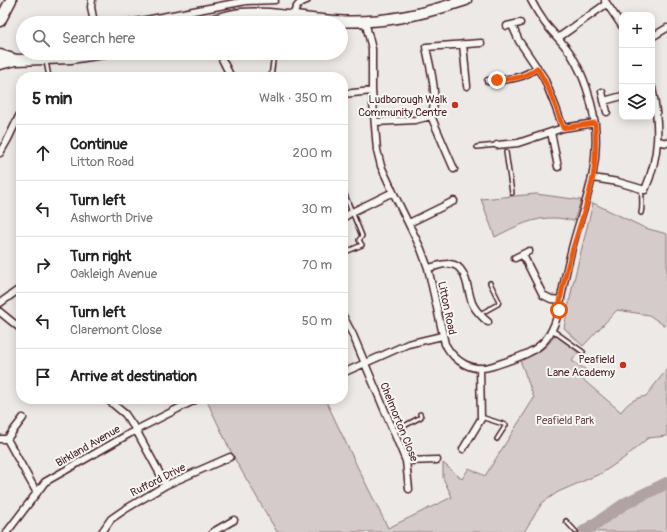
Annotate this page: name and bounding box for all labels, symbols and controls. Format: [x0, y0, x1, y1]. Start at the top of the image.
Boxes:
map controls [619, 12, 655, 120]
button: + [619, 12, 655, 48]
search box [16, 16, 348, 60]
icon: search [30, 27, 52, 49]
text: Search here [62, 29, 135, 48]
button: − [619, 48, 655, 84]
route end [488, 71, 506, 89]
button: layers [619, 84, 655, 120]
text: 5 min [32, 88, 72, 109]
text: Walk · 350 m [259, 90, 332, 106]
place label: Ludborough Walk Community Centre [358, 93, 448, 119]
marker: Ludborough Walk Community Centre [450, 100, 460, 110]
text: Continue [70, 135, 128, 154]
icon: ahead [32, 142, 54, 164]
text: 200 m [293, 145, 332, 161]
text: Litton Road [70, 154, 134, 170]
text: Turn left [70, 191, 126, 210]
icon: left [32, 198, 54, 220]
text: 30 m [302, 201, 332, 217]
text: Ashworth Drive [70, 210, 153, 226]
text: Turn right [70, 247, 131, 266]
icon: right [32, 254, 54, 276]
text: 70 m [302, 257, 332, 273]
text: Oakleigh Avenue [70, 266, 157, 282]
street label: Litton Road [435, 280, 459, 336]
route start [550, 301, 568, 319]
text: Turn left [70, 303, 126, 322]
icon: left [32, 310, 54, 332]
text: 50 m [302, 313, 332, 329]
text: Claremont Close [70, 322, 162, 338]
place label: Peafield Lane Academy [547, 353, 615, 379]
marker: Peafield Lane Academy [618, 360, 628, 370]
icon: arrive [32, 366, 54, 388]
text: Arrive at destination [70, 367, 197, 386]
street label: Chelmorton Close [377, 381, 421, 464]
park label: Peafield Park [536, 414, 594, 427]
street label: Birkland Avenue [54, 422, 123, 470]
street label: Rufford Drive [128, 460, 188, 499]

